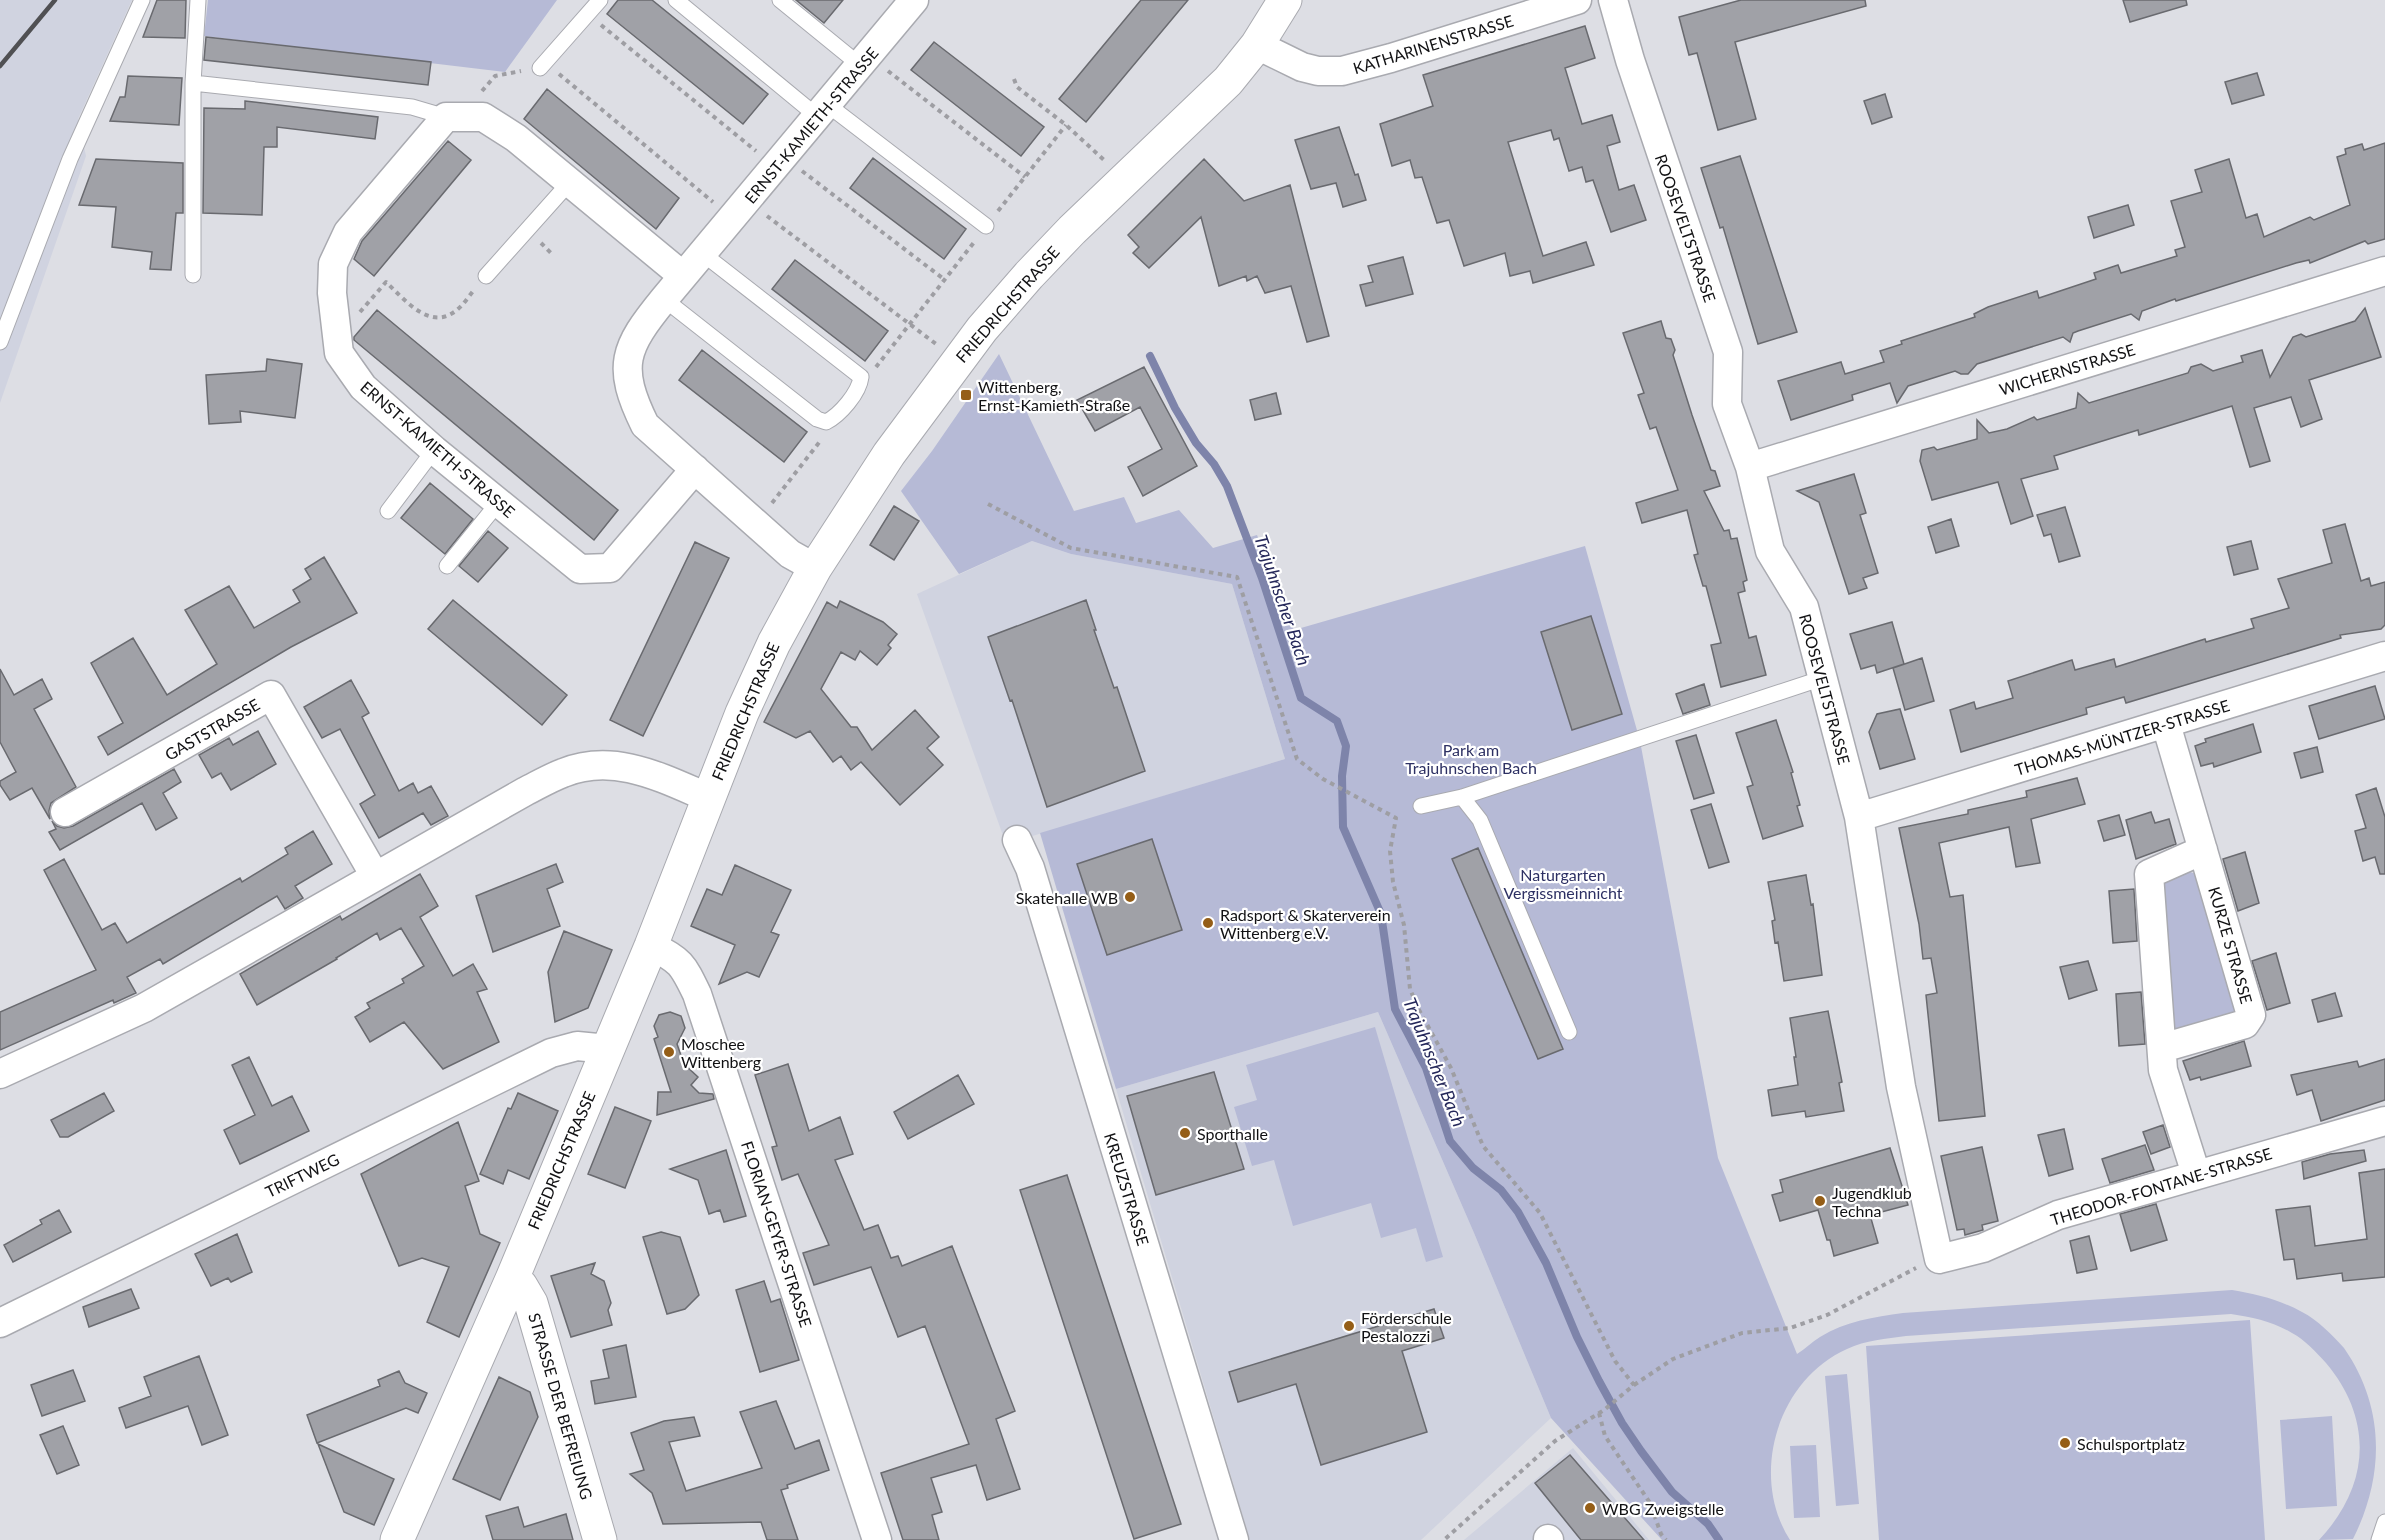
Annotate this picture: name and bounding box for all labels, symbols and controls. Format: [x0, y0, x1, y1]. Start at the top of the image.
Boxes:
street label: KATHARINENSTRASSE [1351, 11, 1515, 77]
street label: ERNST-KAMIETH-STRASSE [740, 43, 882, 207]
street label: ROOSEVELTSTRASSE [1652, 152, 1720, 304]
street label: FRIEDRICHSTRASSE [951, 242, 1063, 366]
street label: WICHERNSTRASSE [1997, 339, 2137, 399]
street label: ERNST-KAMIETH-STRASSE [357, 377, 519, 521]
place label: Wittenberg, Ernst-Kamieth-Straße [978, 377, 1130, 414]
marker: Wittenberg, Ernst-Kamieth-Straße [959, 388, 973, 402]
water label: Trajuhnscher Bach [1250, 532, 1316, 668]
street label: ROOSEVELTSTRASSE [1796, 612, 1854, 766]
street label: FRIEDRICHSTRASSE [707, 639, 783, 783]
street label: GASTSTRASSE [161, 694, 263, 764]
street label: THOMAS-MÜNTZER-STRASSE [2012, 695, 2232, 779]
park label: Park am Trajuhnschen Bach [1405, 740, 1537, 777]
park label: Naturgarten Vergissmeinnicht [1503, 865, 1623, 902]
street label: KURZE STRASSE [2205, 884, 2257, 1006]
place label: Skatehalle WB [1016, 888, 1118, 907]
marker: Skatehalle WB [1123, 890, 1137, 904]
place label: Radsport & Skaterverein Wittenberg e.V. [1220, 905, 1391, 942]
marker: Radsport & Skaterverein Wittenberg e.V. [1201, 916, 1215, 930]
water label: Trajuhnscher Bach [1399, 994, 1471, 1130]
place label: Moschee Wittenberg [681, 1034, 761, 1071]
marker: Moschee Wittenberg [662, 1045, 676, 1059]
street label: FRIEDRICHSTRASSE [523, 1088, 599, 1232]
place label: Sporthalle [1197, 1124, 1268, 1143]
marker: Sporthalle [1178, 1126, 1192, 1140]
street label: KREUZSTRASSE [1101, 1130, 1153, 1248]
street label: FLORIAN-GEYER-STRASSE [738, 1138, 816, 1330]
street label: THEODOR-FONTANE-STRASSE [2048, 1143, 2274, 1229]
street label: TRIFTWEG [262, 1149, 342, 1201]
place label: Jugendklub Techna [1832, 1183, 1912, 1220]
marker: Jugendklub Techna [1813, 1194, 1827, 1208]
place label: Förderschule Pestalozzi [1361, 1308, 1452, 1345]
street label: STRASSE DER BEFREIUNG [525, 1310, 597, 1502]
marker: Förderschule Pestalozzi [1342, 1319, 1356, 1333]
place label: Schulsportplatz [2077, 1434, 2185, 1453]
marker: Schulsportplatz [2058, 1436, 2072, 1450]
place label: WBG Zweigstelle [1602, 1499, 1724, 1518]
marker: WBG Zweigstelle [1583, 1501, 1597, 1515]

